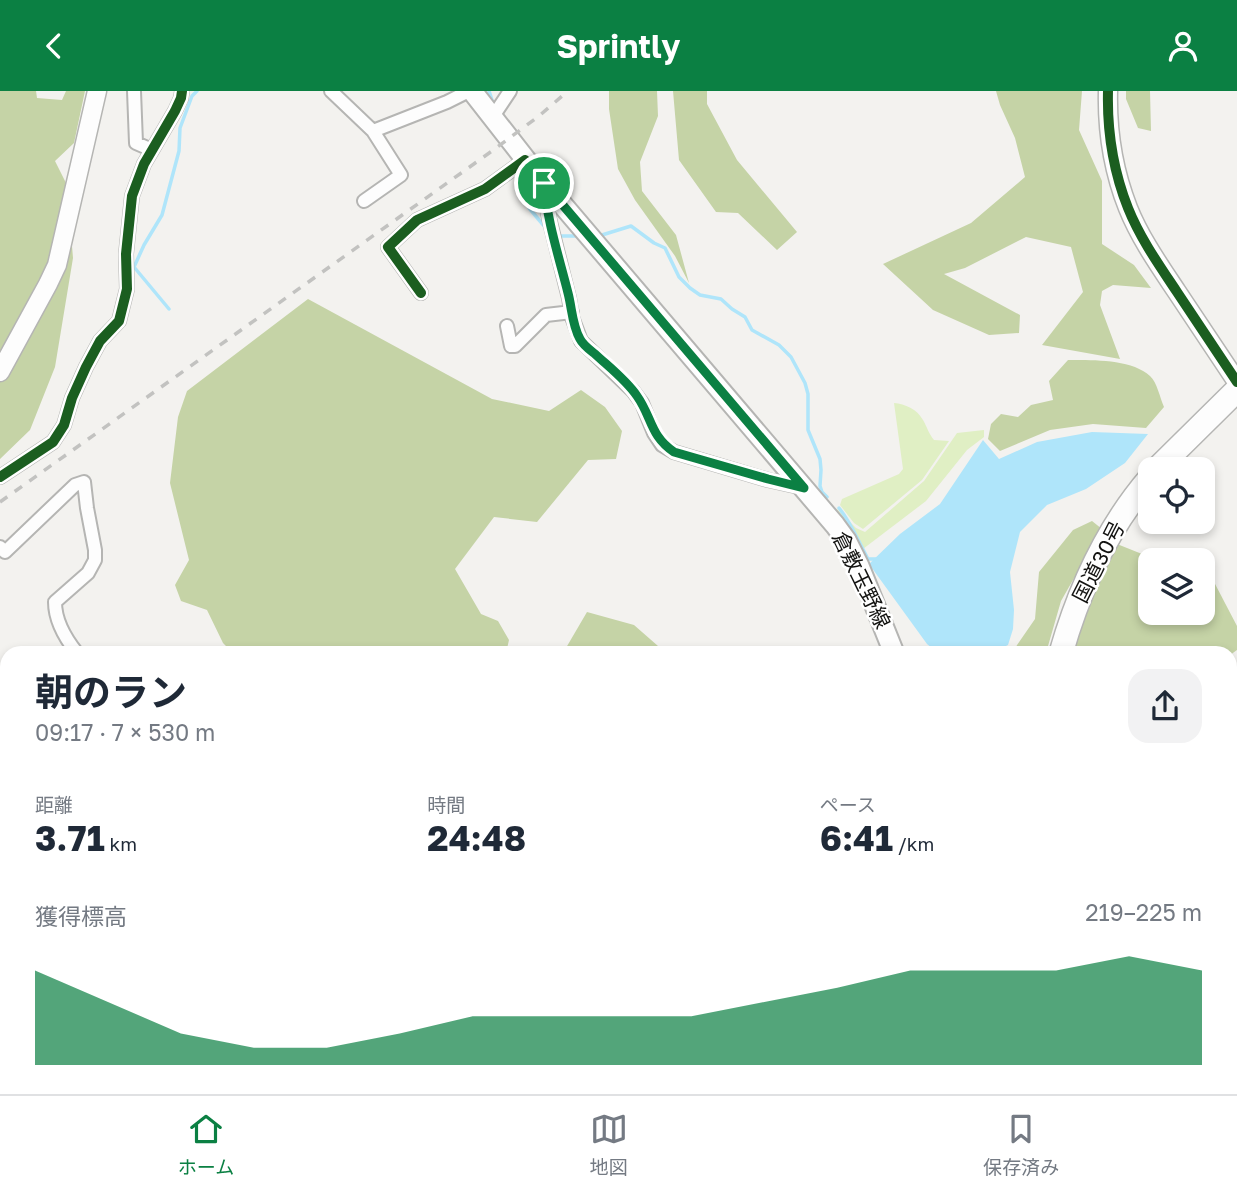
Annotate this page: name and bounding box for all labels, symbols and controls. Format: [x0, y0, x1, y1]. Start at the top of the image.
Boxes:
icon: back [35, 27, 73, 65]
text: Sprintly [557, 27, 680, 65]
icon: person [1164, 27, 1202, 65]
pin [514, 153, 574, 213]
icon: arrive [525, 164, 563, 202]
map controls [1138, 457, 1215, 625]
button: locate [1138, 457, 1215, 534]
street label: 国道30号 [1066, 516, 1130, 607]
street label: 倉敷玉野線 [827, 527, 897, 632]
button: layers [1138, 548, 1215, 625]
text: 朝のラン [35, 669, 187, 714]
button: share [1128, 669, 1202, 743]
text: 09:17 · 7 × 530 m [35, 718, 215, 746]
text: 距離 [35, 793, 73, 816]
text: 時間 [427, 793, 465, 816]
text: ペース [820, 793, 876, 816]
text: 3.71 [35, 817, 105, 859]
text: 24:48 [427, 817, 526, 859]
text: 6:41 [820, 817, 893, 859]
text: km [105, 832, 137, 855]
text: /km [893, 832, 934, 855]
text: 219–225 m [1085, 898, 1202, 926]
text: 獲得標高 [35, 902, 127, 930]
tab: ホーム [178, 1110, 234, 1179]
tab: 地図 [590, 1110, 628, 1179]
tab: 保存済み [983, 1110, 1059, 1179]

